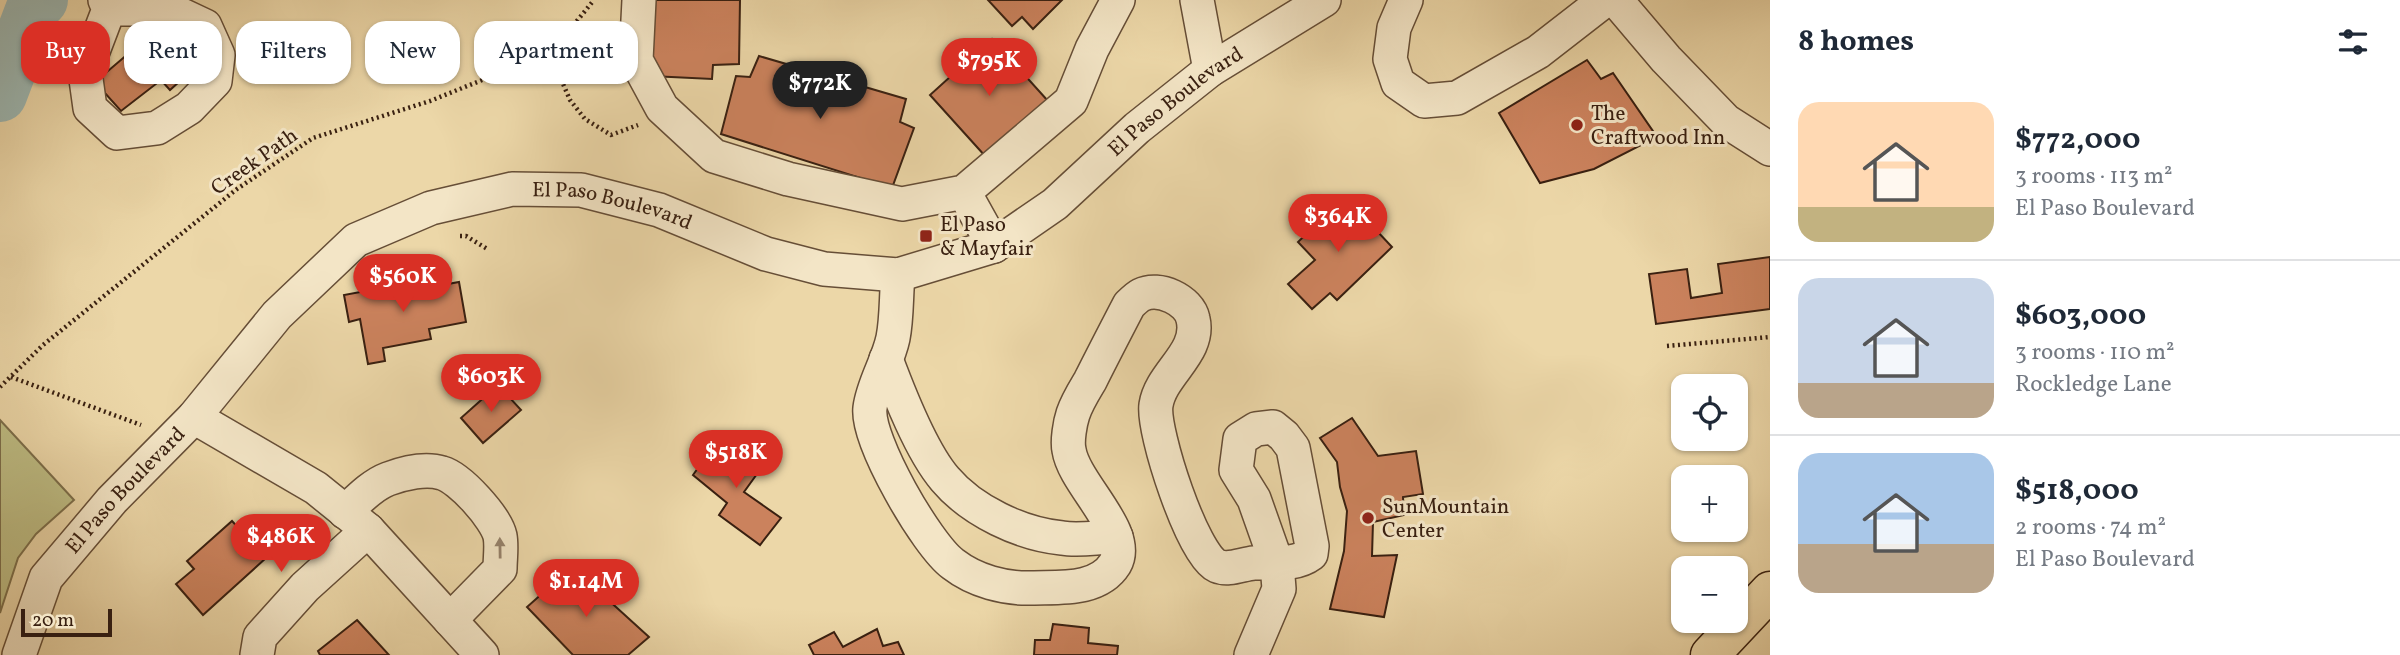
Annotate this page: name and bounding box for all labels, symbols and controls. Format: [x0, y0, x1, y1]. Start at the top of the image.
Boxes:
chip: Buy [21, 21, 110, 84]
chip: Rent [124, 21, 222, 84]
chip: Filters [236, 21, 351, 84]
chip: New [365, 21, 460, 84]
chip: Apartment [474, 21, 638, 84]
text: 8 homes [1798, 21, 1914, 63]
icon: filters [2334, 23, 2372, 61]
pin: $795K [940, 38, 1038, 98]
street label: El Paso Boulevard [1102, 40, 1249, 164]
text: $795K [957, 45, 1021, 77]
pin: $772K [771, 61, 869, 121]
text: $772K [788, 68, 852, 100]
place label: The Craftwood Inn [1591, 100, 1725, 153]
marker: The Craftwood Inn [1569, 117, 1585, 133]
text: $772,000 [2015, 119, 2140, 161]
street label: Creek Path [205, 122, 304, 203]
icon: home [1854, 130, 1938, 214]
text: 3 rooms · 113 m² [2015, 161, 2173, 193]
street label: El Paso Boulevard [532, 176, 696, 238]
text: El Paso Boulevard [2015, 193, 2195, 225]
pin: $364K [1289, 194, 1387, 254]
text: $364K [1304, 201, 1372, 233]
place label: El Paso & Mayfair [940, 211, 1033, 264]
marker: El Paso & Mayfair [918, 228, 934, 244]
pin: $560K [354, 254, 452, 314]
text: $560K [369, 261, 437, 293]
text: $603,000 [2015, 295, 2146, 337]
icon: home [1854, 306, 1938, 390]
text: 3 rooms · 110 m² [2015, 337, 2175, 369]
pin: $603K [442, 354, 540, 414]
text: $603K [457, 361, 525, 393]
text: Rockledge Lane [2015, 369, 2172, 401]
map controls [1671, 374, 1748, 633]
button: locate [1671, 374, 1748, 451]
street label: El Paso Boulevard [59, 421, 193, 561]
pin: $518K [687, 430, 785, 490]
text: $518K [705, 437, 767, 469]
button: + [1671, 465, 1748, 542]
text: $518,000 [2015, 470, 2139, 512]
icon: home [1854, 481, 1938, 565]
place label: SunMountain Center [1382, 493, 1509, 546]
marker: SunMountain Center [1360, 510, 1376, 526]
text: 2 rooms · 74 m² [2015, 512, 2166, 544]
pin: $486K [232, 514, 330, 574]
text: $486K [247, 521, 315, 553]
one-way arrow [494, 537, 506, 559]
text: El Paso Boulevard [2015, 544, 2195, 576]
button: − [1671, 556, 1748, 633]
pin: $1.14M [529, 560, 643, 619]
text: $1.14M [549, 566, 623, 598]
scale bar [21, 606, 112, 638]
text: 20 m [32, 608, 74, 634]

